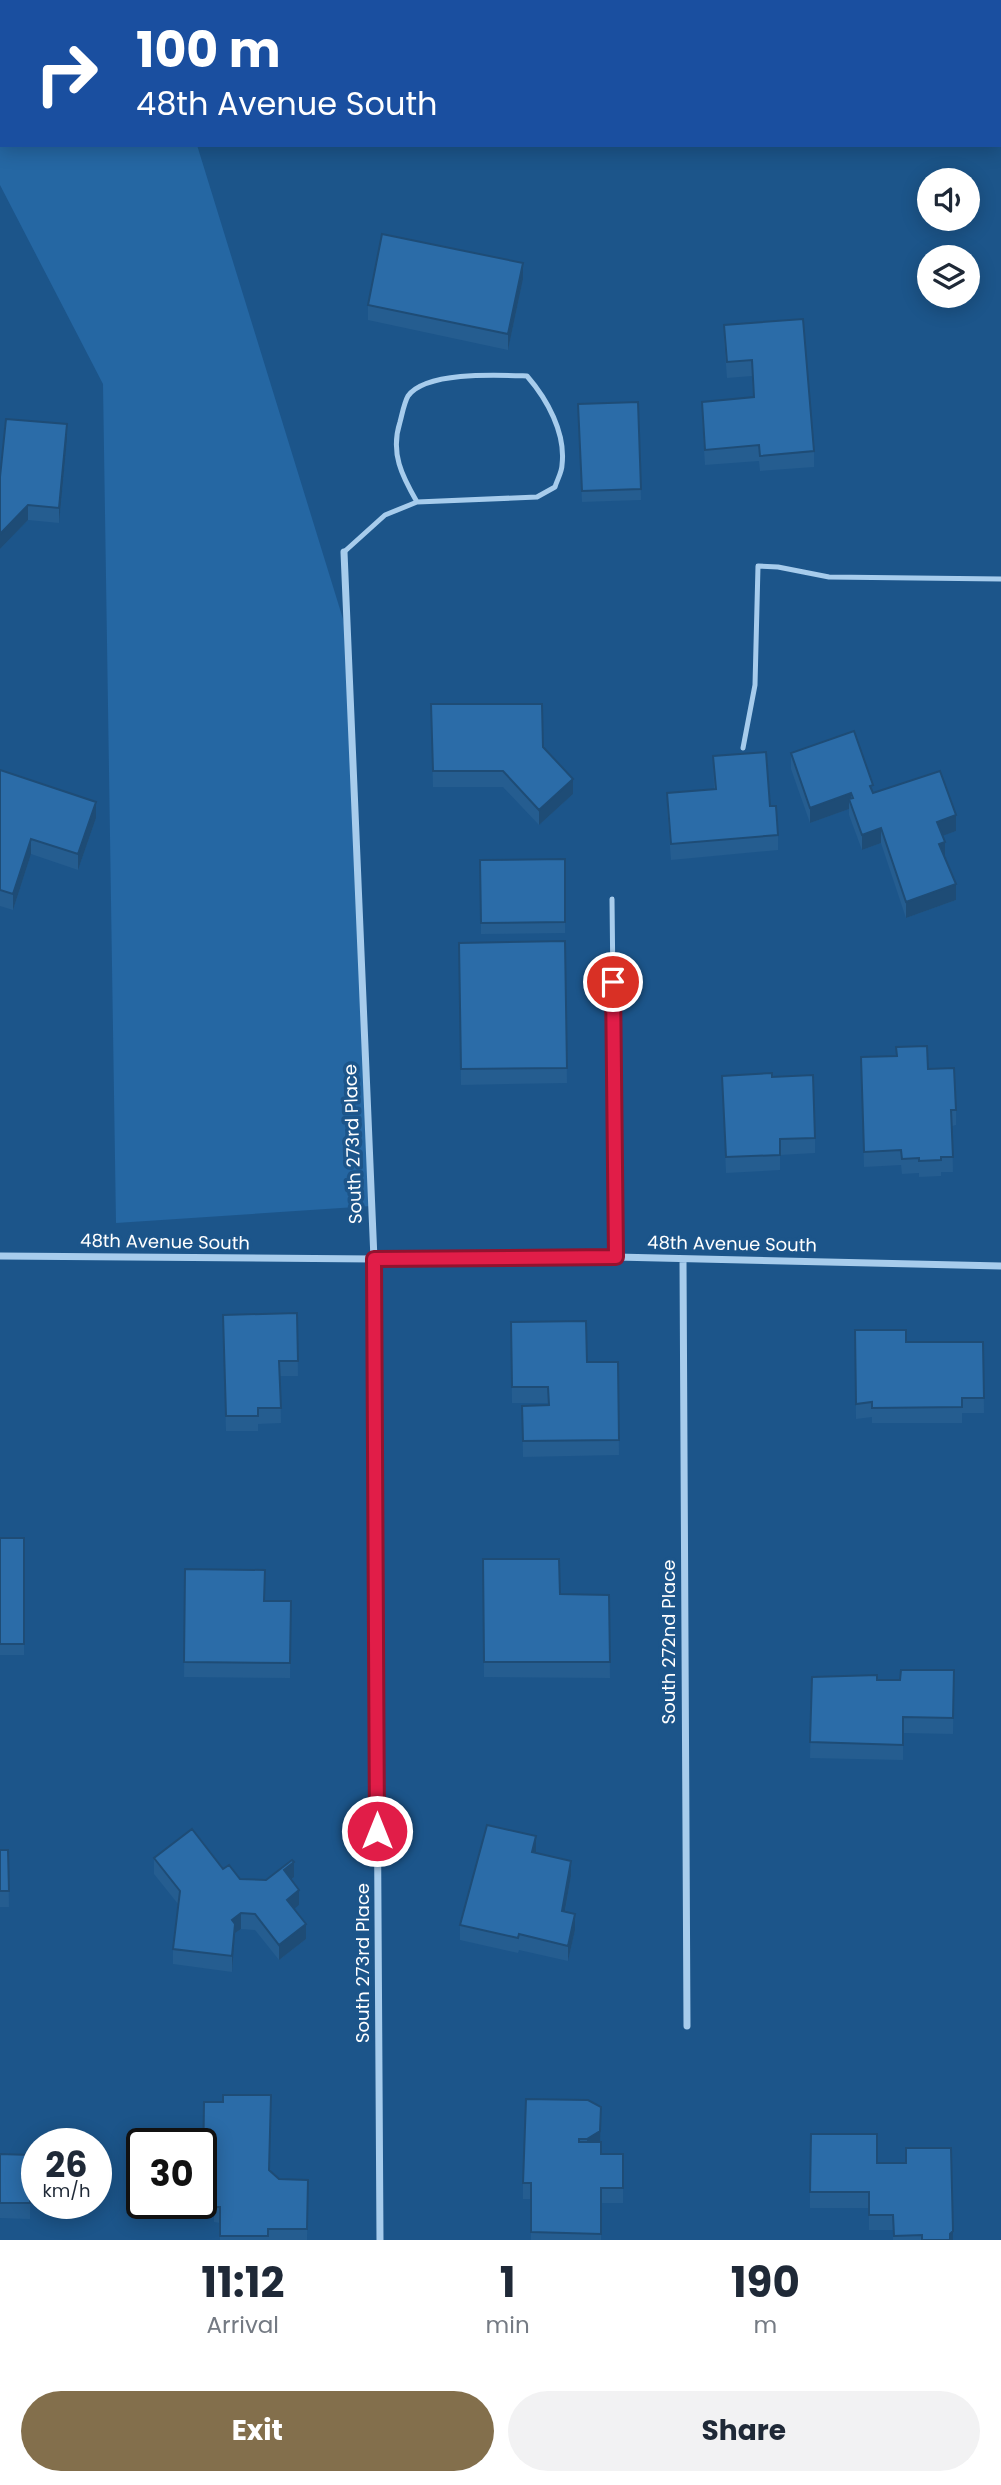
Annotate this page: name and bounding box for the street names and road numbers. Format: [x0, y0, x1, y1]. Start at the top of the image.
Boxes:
street label: South 273rd Place [337, 1064, 368, 1224]
street label: 48th Avenue South [80, 1228, 250, 1255]
street label: 48th Avenue South [647, 1230, 817, 1257]
street label: South 272nd Place [656, 1560, 681, 1724]
street label: South 273rd Place [350, 1883, 375, 2043]

